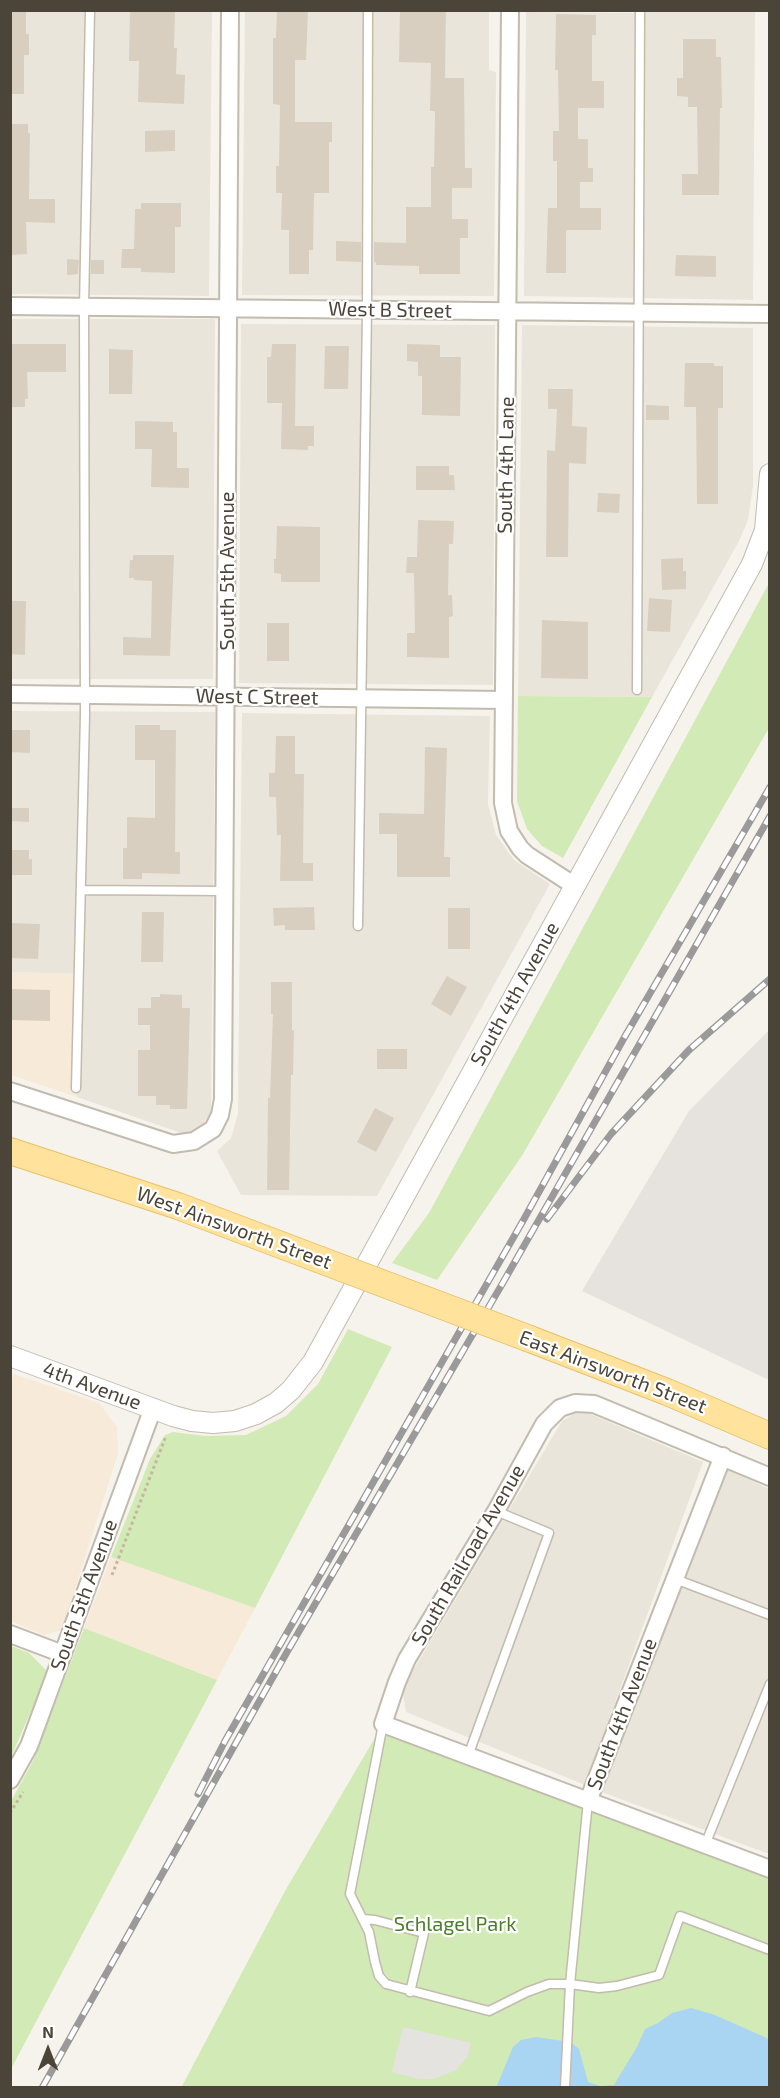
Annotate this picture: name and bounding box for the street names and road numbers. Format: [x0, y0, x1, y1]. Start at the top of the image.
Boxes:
street label: West B Street [328, 297, 452, 323]
street label: South 4th Lane [493, 396, 519, 534]
street label: South 5th Avenue [215, 491, 239, 651]
street label: West C Street [195, 684, 319, 710]
street label: South 4th Avenue [466, 918, 564, 1070]
street label: West Ainsworth Street [133, 1182, 335, 1274]
street label: East Ainsworth Street [516, 1325, 710, 1419]
street label: 4th Avenue [39, 1357, 145, 1415]
street label: South Railroad Avenue [406, 1460, 530, 1650]
street label: South 5th Avenue [46, 1516, 122, 1674]
street label: South 4th Avenue [582, 1635, 662, 1793]

